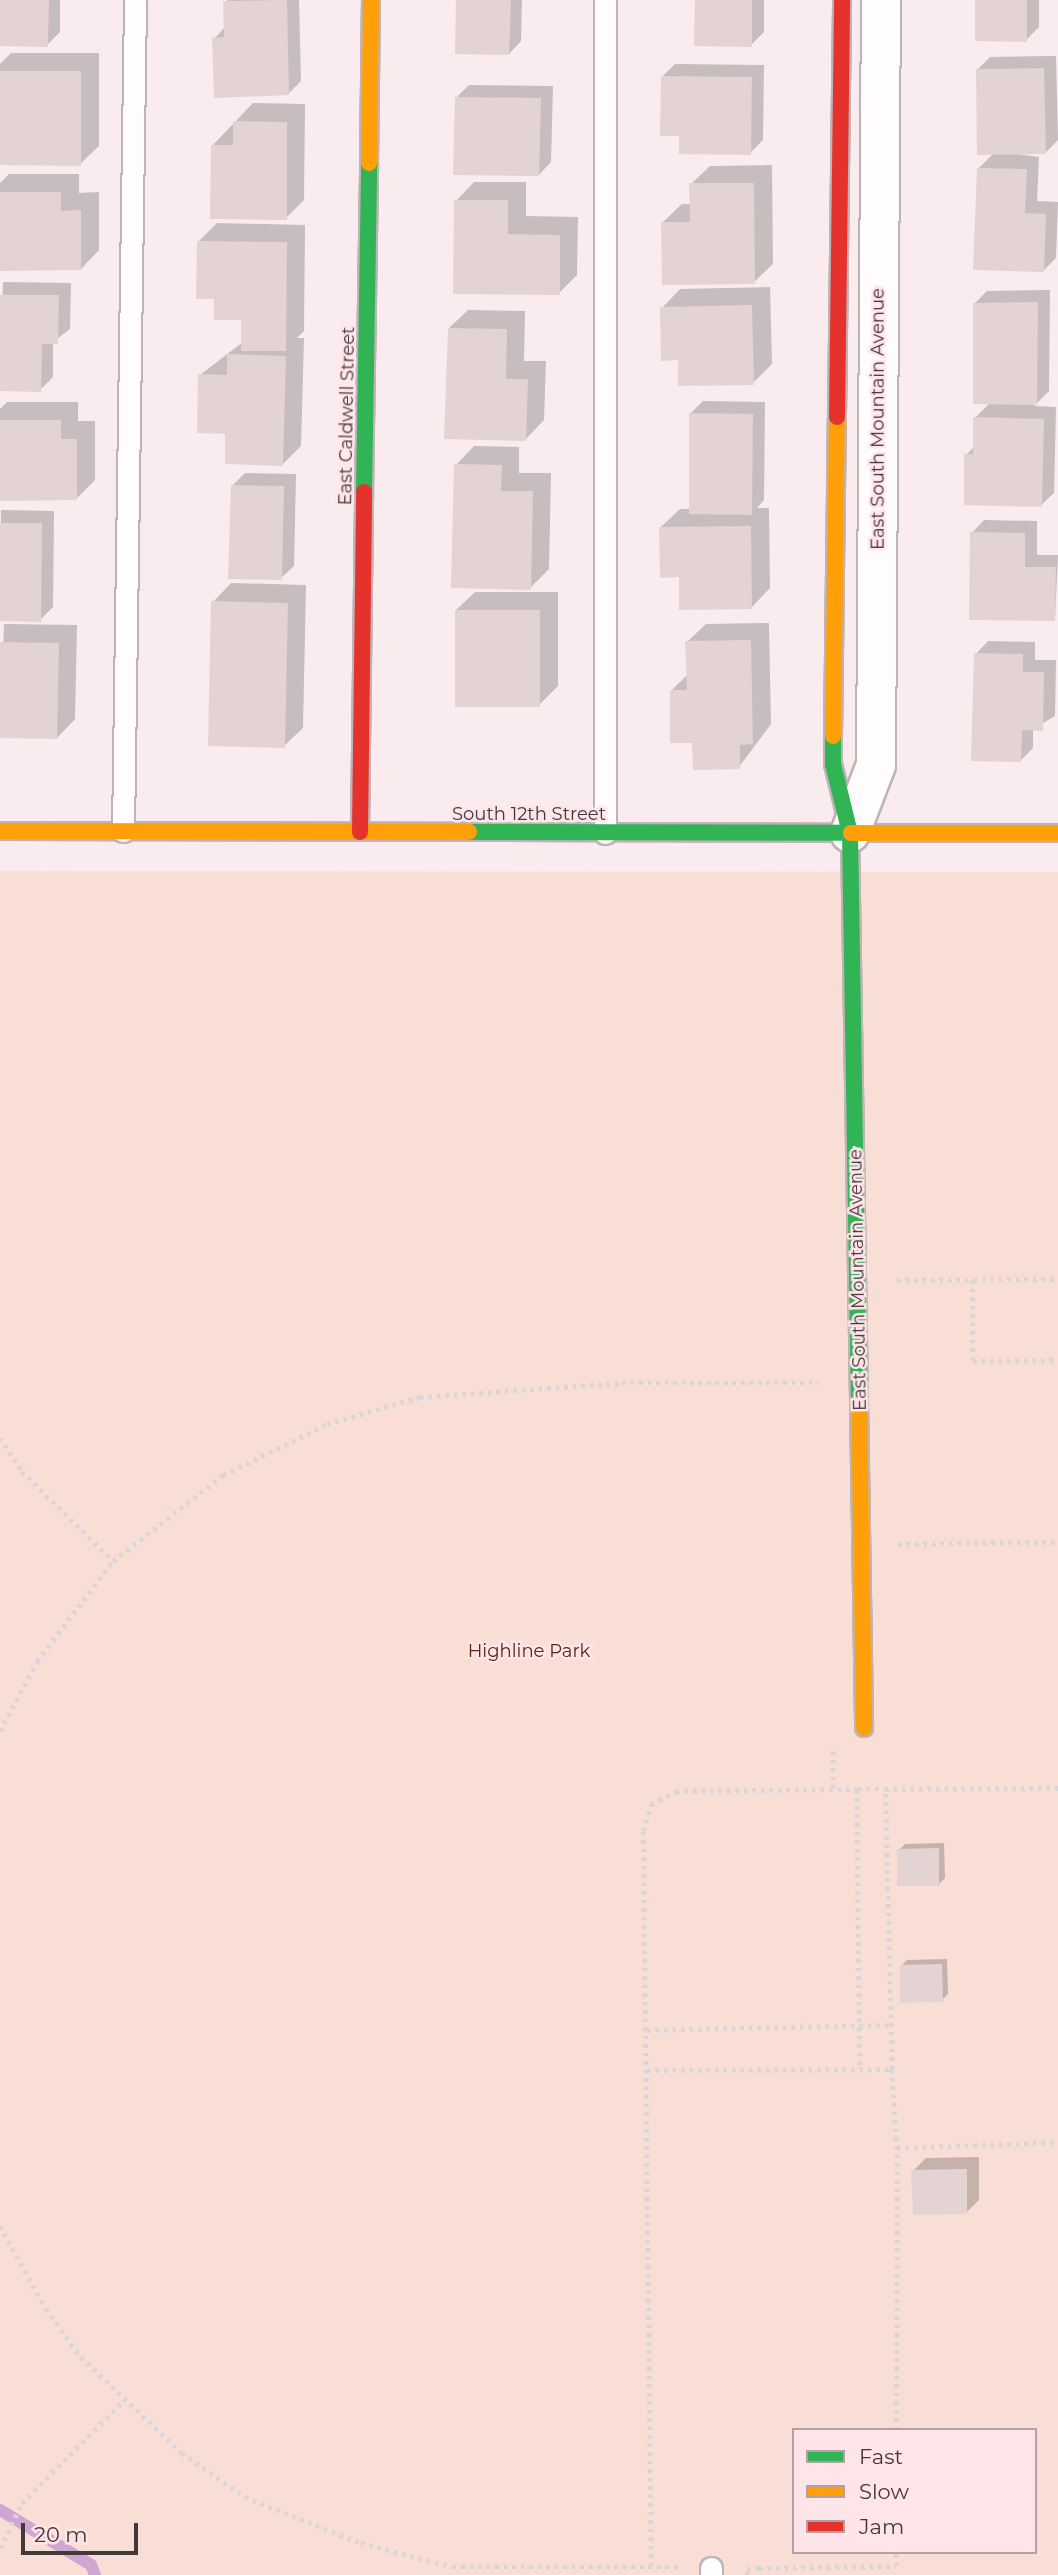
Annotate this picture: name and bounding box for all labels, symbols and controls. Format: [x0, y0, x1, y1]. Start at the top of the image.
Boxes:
street label: East South Mountain Avenue [867, 288, 889, 550]
street label: East Caldwell Street [335, 326, 359, 506]
street label: South 12th Street [452, 803, 606, 825]
street label: East South Mountain Avenue [845, 1149, 871, 1411]
park label: Highline Park [468, 1640, 590, 1662]
legend [792, 2428, 1037, 2554]
text: Fast [859, 2444, 903, 2469]
text: Slow [859, 2479, 909, 2504]
scale bar [24, 2508, 142, 2552]
text: Jam [859, 2514, 904, 2539]
text: 20 m [34, 2522, 88, 2547]

